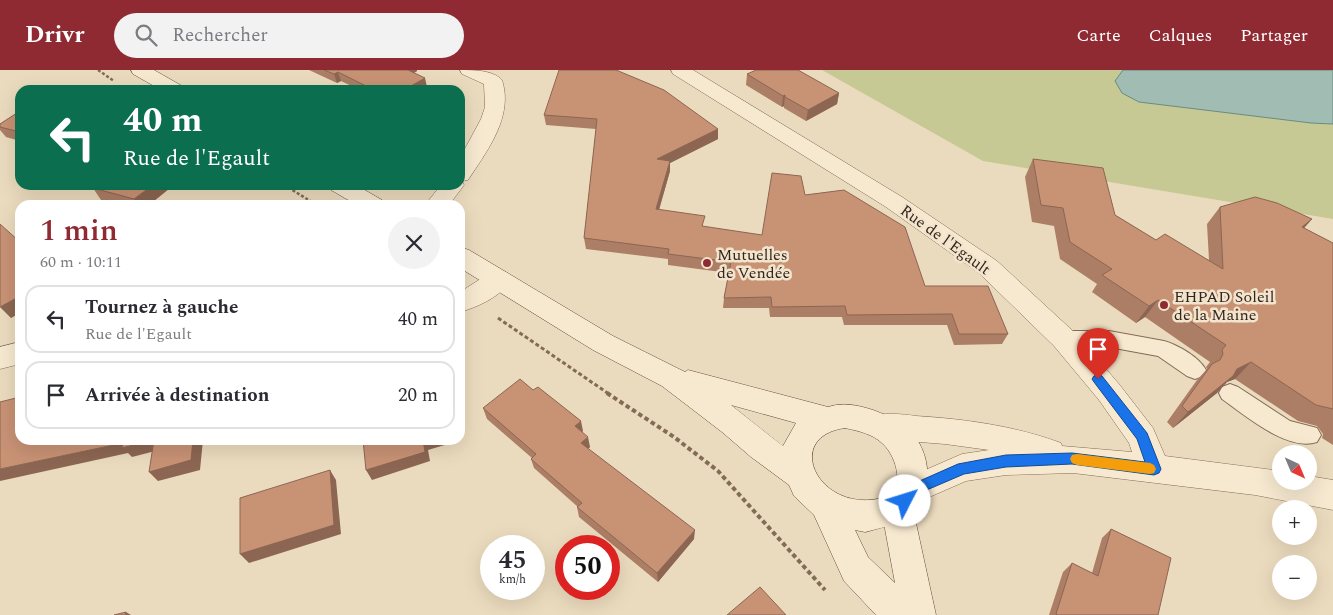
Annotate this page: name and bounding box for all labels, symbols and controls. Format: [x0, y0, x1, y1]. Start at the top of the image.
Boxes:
search box [114, 13, 464, 58]
text: Drivr [25, 17, 84, 53]
icon: search [132, 21, 160, 49]
text: Rechercher [172, 21, 268, 50]
text: Carte [1077, 22, 1121, 49]
text: Calques [1149, 22, 1212, 49]
text: Partager [1240, 22, 1308, 49]
text: 40 m [123, 94, 203, 147]
icon: left [40, 105, 105, 170]
text: Rue de l'Egault [123, 142, 270, 175]
street label: Rue de l'Egault [895, 199, 996, 281]
text: 1 min [40, 208, 118, 254]
button: close [388, 217, 440, 269]
place label: Mutuelles de Vendée [717, 243, 790, 285]
text: 60 m · 10:11 [40, 250, 122, 274]
marker: Mutuelles de Vendée [701, 257, 713, 269]
place label: EHPAD Soleil de la Maine [1174, 285, 1274, 327]
text: Tournez à gauche [85, 293, 238, 322]
marker: EHPAD Soleil de la Maine [1158, 299, 1170, 311]
icon: left [42, 305, 70, 333]
text: 40 m [398, 305, 438, 334]
text: Rue de l'Egault [85, 322, 192, 346]
pin [1077, 328, 1119, 379]
icon: arrive [1084, 335, 1112, 363]
icon: arrive [42, 381, 70, 409]
text: Arrivée à destination [85, 381, 269, 410]
text: 20 m [398, 381, 438, 410]
north arrow [1272, 445, 1318, 490]
map controls [1272, 445, 1317, 600]
position arrow [878, 474, 930, 526]
button: + [1272, 500, 1317, 545]
speed limit sign: 50 [555, 535, 620, 600]
text: 45 [498, 542, 527, 580]
button: − [1272, 555, 1317, 600]
text: km/h [499, 570, 526, 589]

